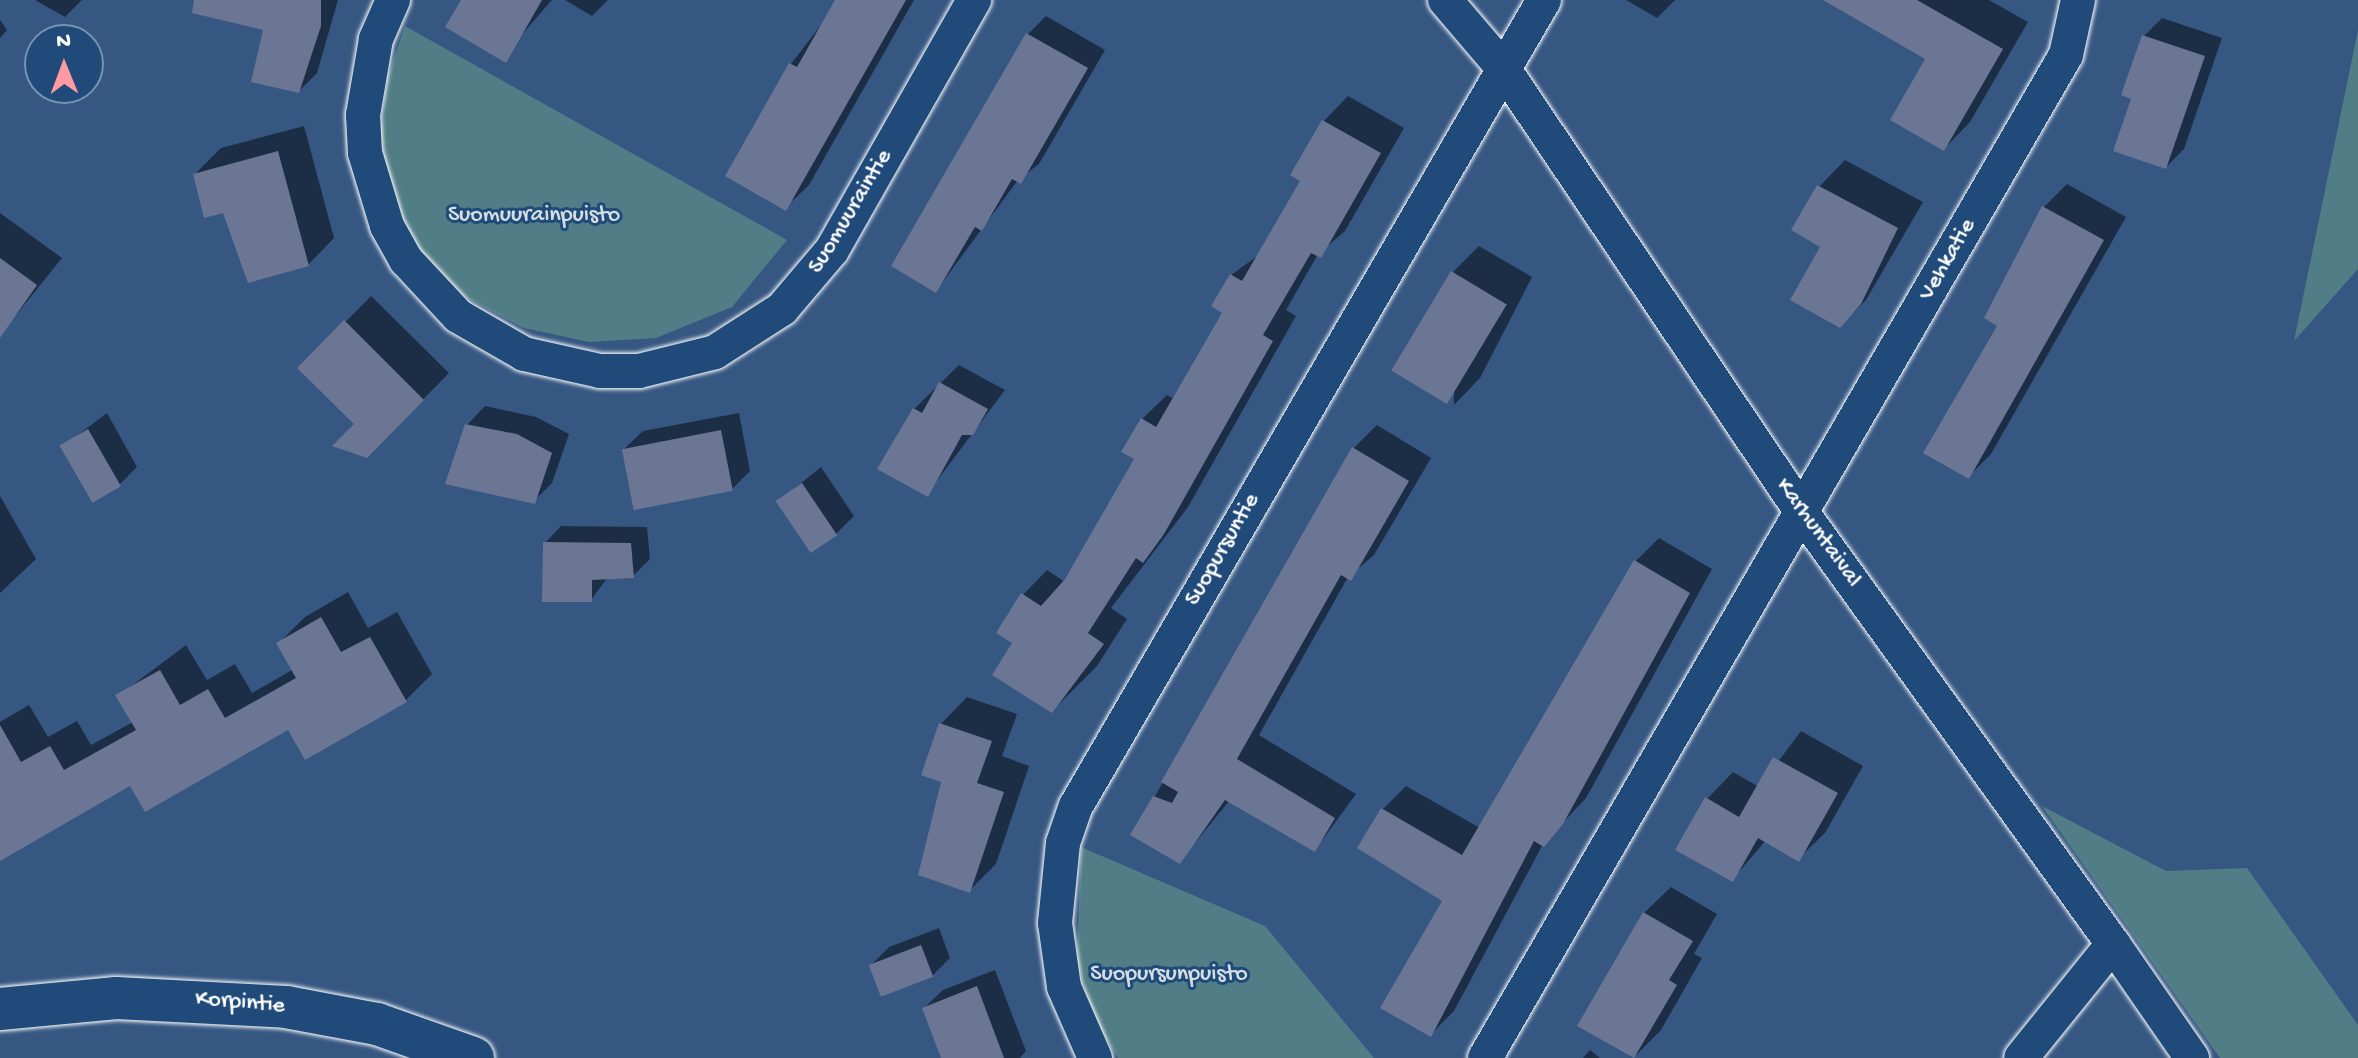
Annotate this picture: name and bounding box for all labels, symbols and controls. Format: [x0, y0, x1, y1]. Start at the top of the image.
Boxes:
north arrow [24, 24, 104, 104]
text: N [56, 29, 71, 55]
street label: Suomuuraintie [803, 144, 899, 280]
park label: Suomuurainpuisto [448, 202, 620, 230]
street label: Vehkatie [1913, 214, 1983, 306]
street label: Karhuntaival [1769, 473, 1867, 593]
street label: Suopursuntie [1179, 489, 1267, 611]
park label: Suopursunpuisto [1090, 961, 1248, 989]
street label: Korpintie [194, 985, 286, 1021]

